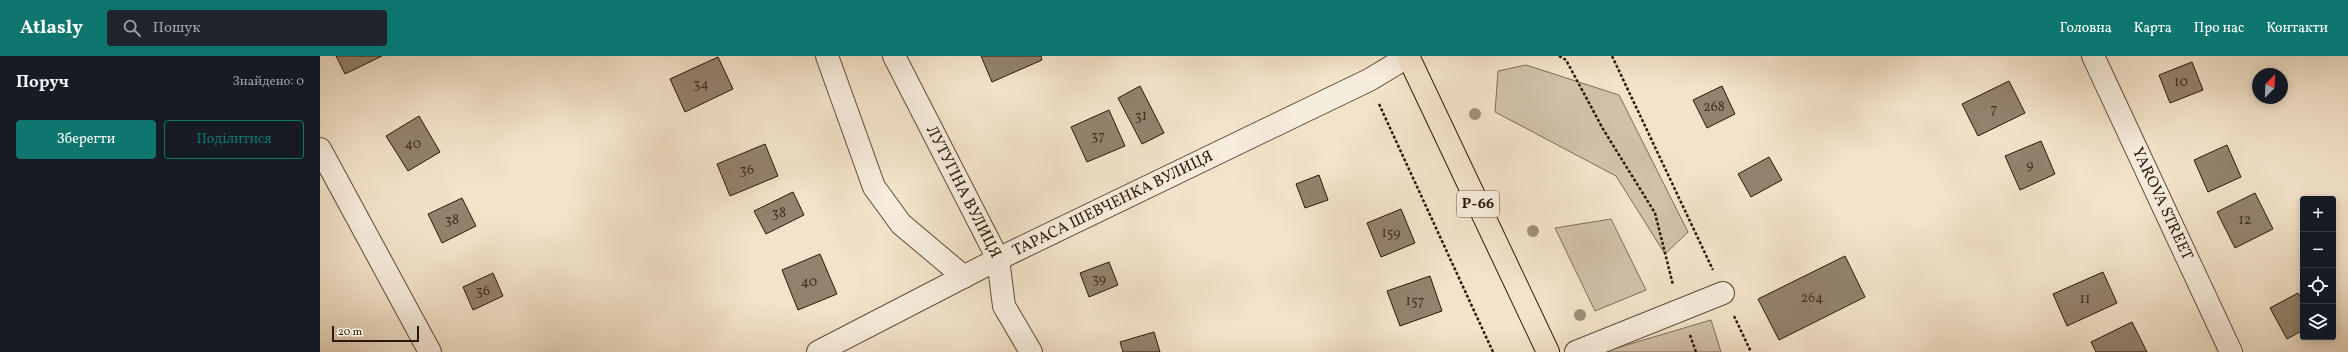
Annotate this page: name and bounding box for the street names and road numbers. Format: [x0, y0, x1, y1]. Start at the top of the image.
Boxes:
street label: ЛУТУГІНА ВУЛИЦЯ [920, 122, 1006, 262]
street label: YAROVA STREET [2126, 144, 2198, 264]
street label: ТАРАСА ШЕВЧЕНКА ВУЛИЦЯ [1009, 146, 1217, 262]
road number: Р-66 [1457, 191, 1499, 217]

